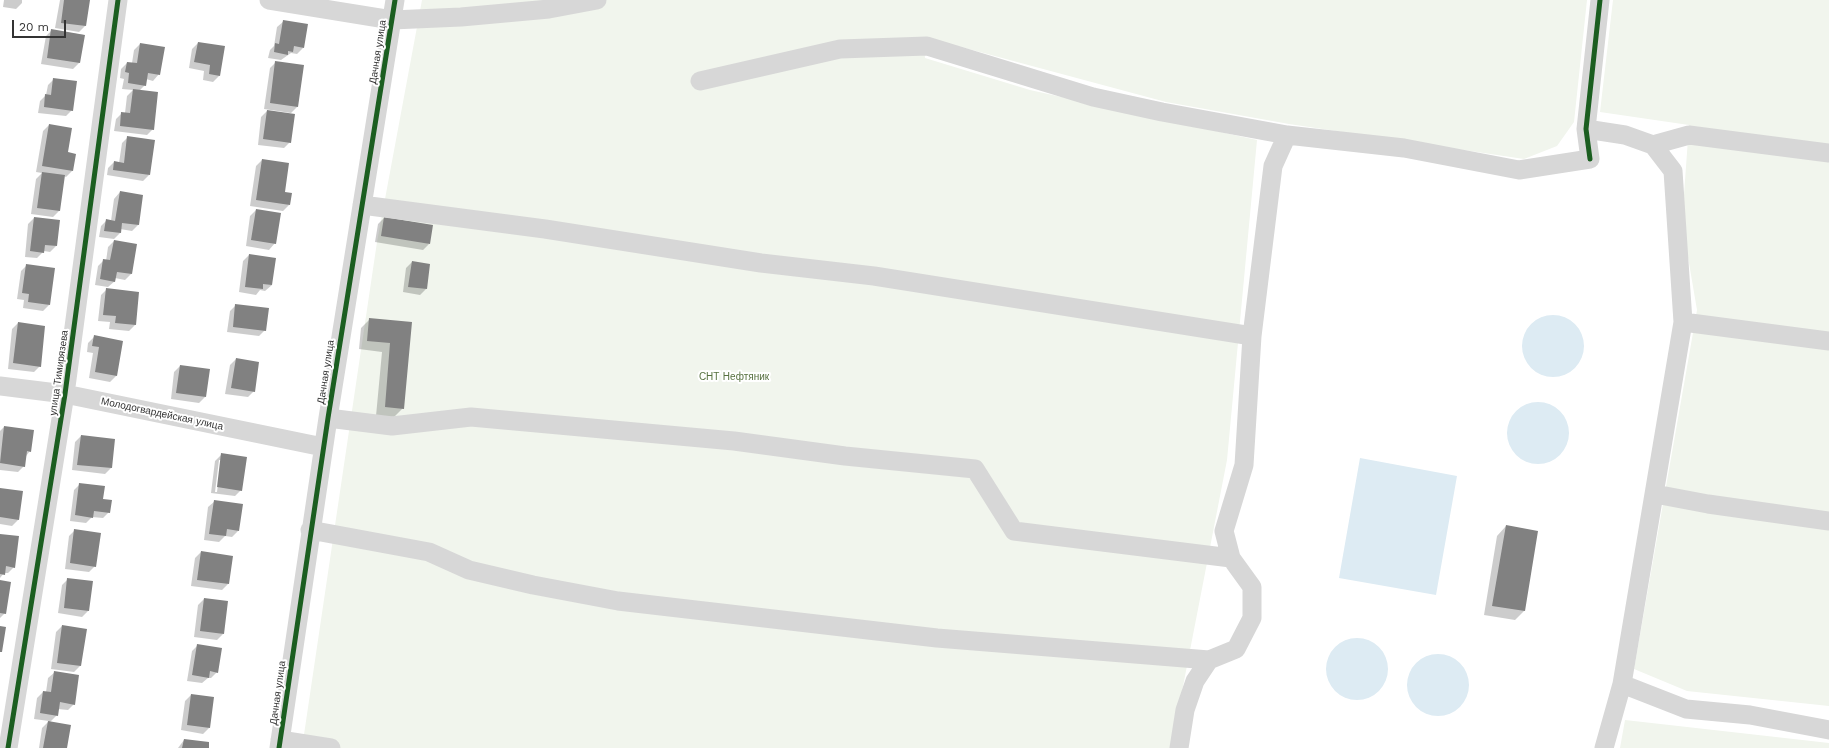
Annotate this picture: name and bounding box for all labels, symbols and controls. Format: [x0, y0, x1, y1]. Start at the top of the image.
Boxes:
scale bar [14, 12, 68, 38]
street label: Дачная улица [367, 19, 389, 85]
text: 20 m [19, 20, 49, 34]
street label: улица Тимирязева [47, 329, 71, 417]
street label: Дачная улица [315, 339, 337, 405]
park label: СНТ Нефтяник [699, 371, 769, 383]
street label: Молодогвардейская улица [100, 395, 224, 433]
street label: Дачная улица [268, 660, 288, 726]

